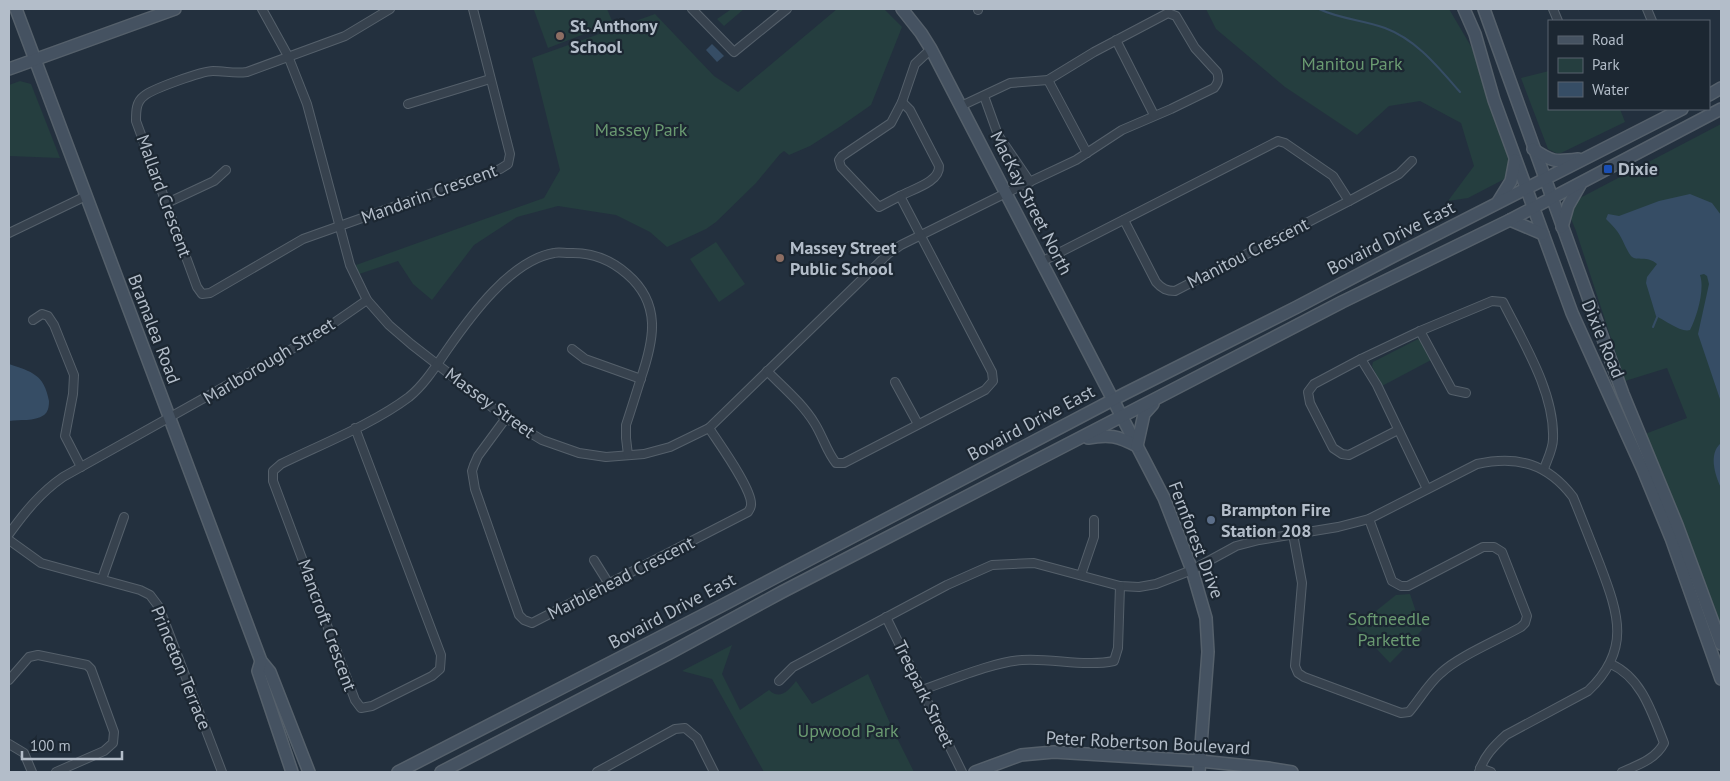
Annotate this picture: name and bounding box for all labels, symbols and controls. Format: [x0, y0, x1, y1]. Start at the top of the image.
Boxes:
place label: St. Anthony School [570, 14, 658, 58]
legend [1548, 20, 1710, 110]
marker: St. Anthony School [554, 30, 566, 42]
text: Road [1592, 30, 1624, 49]
park label: Manitou Park [1302, 52, 1403, 75]
text: Park [1592, 55, 1620, 74]
text: Water [1592, 80, 1629, 99]
park label: Massey Park [595, 118, 688, 141]
street label: MacKay Street North [985, 127, 1078, 279]
street label: Mallard Crescent [132, 131, 197, 260]
place label: Dixie [1618, 157, 1658, 180]
street label: Mandarin Crescent [358, 158, 500, 229]
marker: Dixie [1602, 163, 1614, 175]
street label: Bovaird Drive East [1323, 195, 1459, 280]
street label: Manitou Crescent [1183, 212, 1312, 293]
place label: Massey Street Public School [790, 236, 897, 280]
marker: Massey Street Public School [774, 252, 786, 264]
street label: Bramalea Road [123, 271, 186, 387]
street label: Dixie Road [1577, 296, 1630, 381]
street label: Marlborough Street [199, 312, 339, 409]
street label: Massey Street [441, 362, 540, 443]
street label: Bovaird Drive East [963, 379, 1098, 466]
street label: Fernforest Drive [1164, 478, 1229, 602]
place label: Brampton Fire Station 208 [1221, 498, 1331, 542]
marker: Brampton Fire Station 208 [1205, 514, 1217, 526]
street label: Marblehead Crescent [544, 531, 698, 624]
street label: Mancroft Crescent [293, 556, 362, 694]
street label: Bovaird Drive East [604, 567, 739, 654]
street label: Princeton Terrace [146, 603, 217, 733]
park label: Softneedle Parkette [1348, 607, 1430, 651]
street label: Treepark Street [889, 637, 960, 751]
park label: Upwood Park [797, 719, 899, 742]
street label: Peter Robertson Boulevard [1045, 726, 1251, 759]
scale bar [22, 728, 122, 760]
text: 100 m [30, 736, 71, 755]

